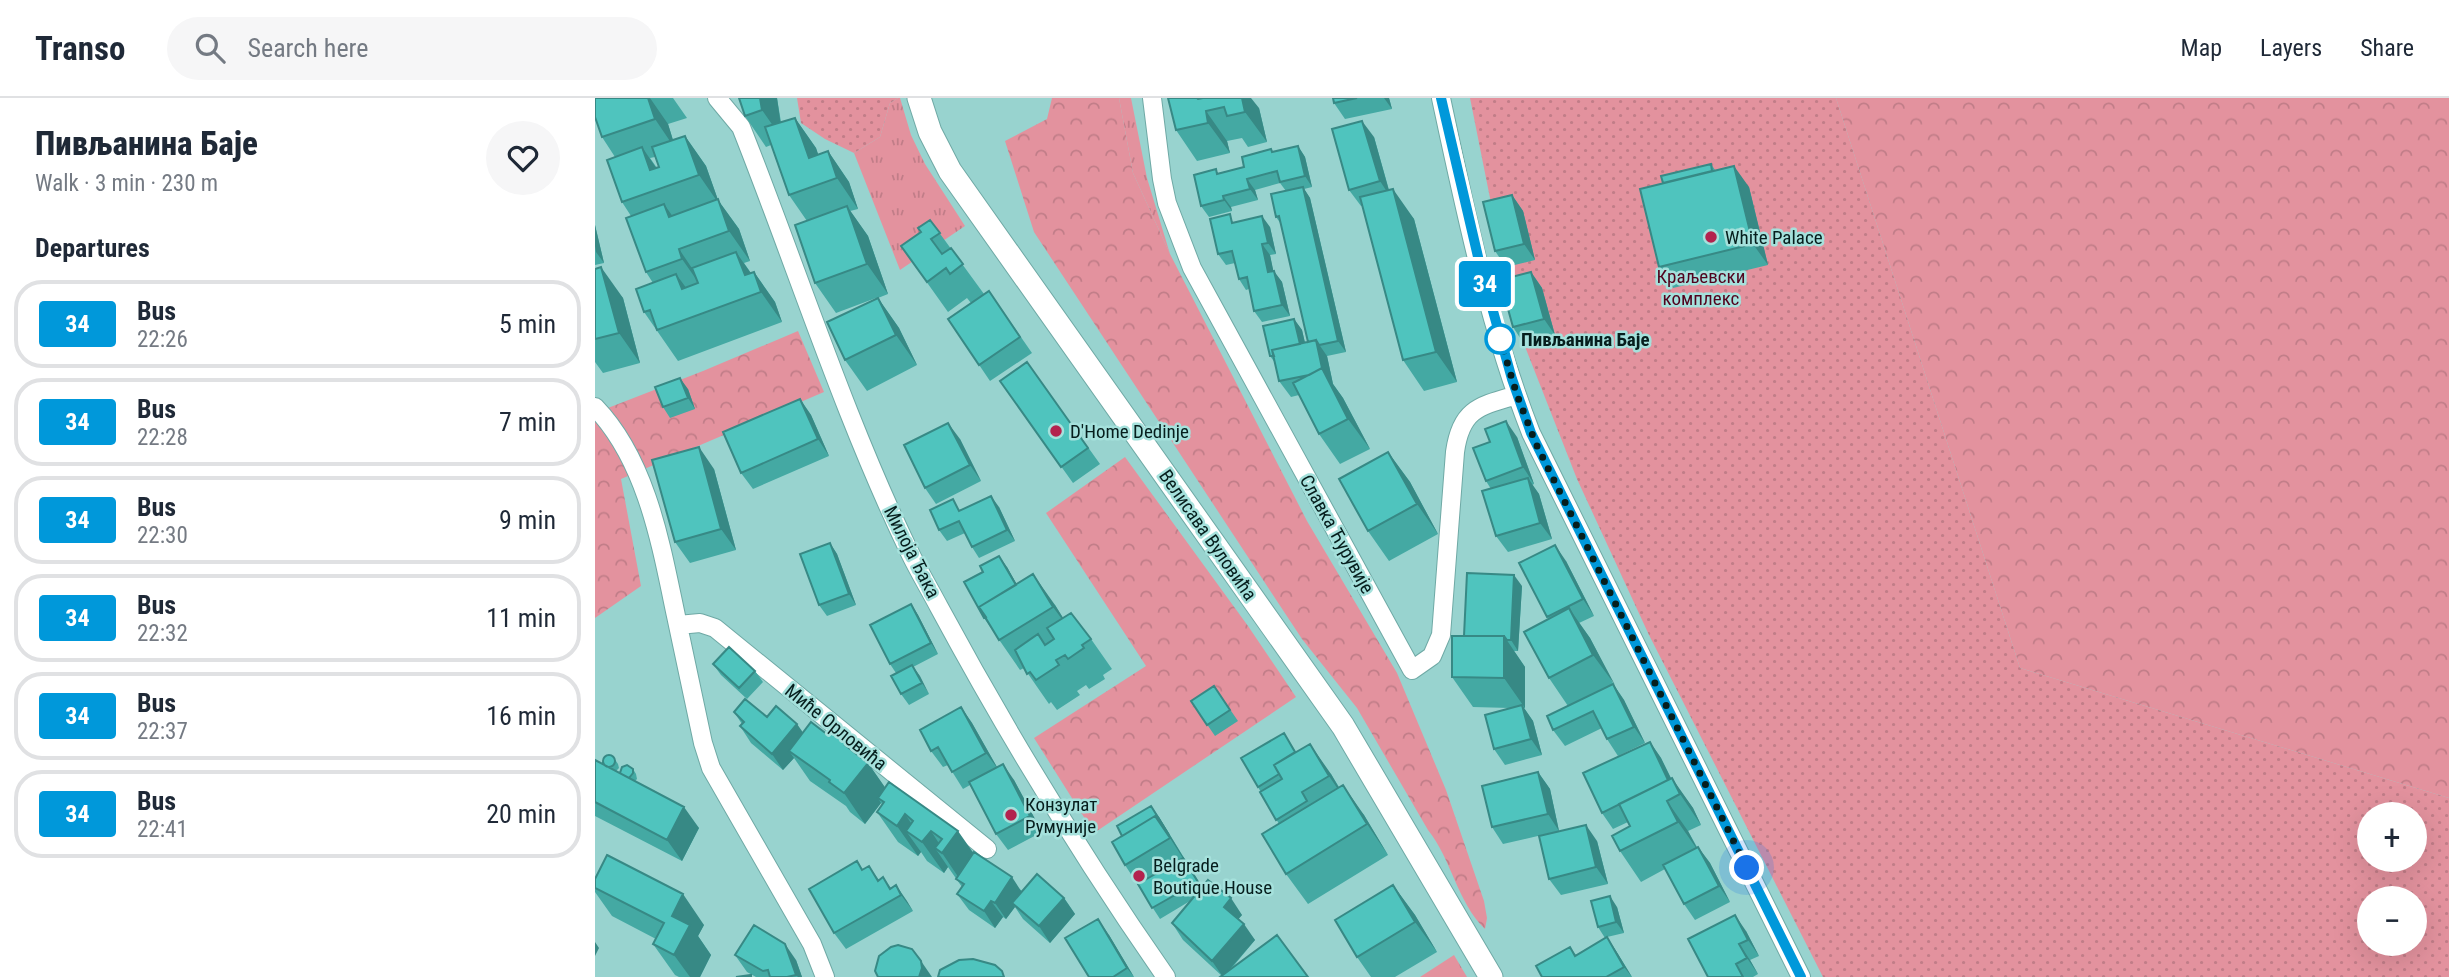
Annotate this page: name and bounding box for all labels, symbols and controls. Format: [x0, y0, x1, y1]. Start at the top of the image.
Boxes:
search box [167, 17, 657, 80]
text: Transo [35, 29, 125, 68]
icon: search [191, 29, 229, 67]
text: Search here [247, 33, 368, 63]
text: Map [2181, 34, 2222, 62]
text: Layers [2260, 34, 2322, 62]
text: Share [2360, 34, 2414, 62]
button: heart [486, 121, 560, 195]
text: Пивљанина Баје [35, 124, 258, 163]
text: Walk · 3 min · 230 m [35, 170, 218, 197]
place label: White Palace [1725, 226, 1823, 249]
marker: White Palace [1703, 229, 1719, 245]
text: Departures [35, 233, 150, 263]
line badge: 34 [1453, 261, 1517, 307]
park label: Краљевски комплекс [1657, 265, 1745, 310]
text: 34 [1473, 270, 1497, 298]
text: Bus [137, 296, 176, 326]
text: 5 min [499, 309, 556, 339]
text: 34 [65, 310, 90, 338]
marker: Пивљанина Баје [1485, 324, 1515, 354]
text: 22:26 [137, 326, 188, 353]
place label: Пивљанина Баје [1521, 328, 1650, 351]
text: Bus [137, 394, 176, 424]
text: 7 min [499, 407, 556, 437]
text: 34 [65, 408, 90, 436]
place label: D'Home Dedinje [1070, 420, 1189, 443]
marker: D'Home Dedinje [1048, 423, 1064, 439]
text: 22:28 [137, 424, 188, 451]
street label: Велисава Вуловића [1154, 465, 1262, 605]
street label: Славка Ћурувије [1295, 471, 1379, 597]
text: Bus [137, 492, 176, 522]
street label: Милоја Ђака [879, 502, 945, 602]
text: 9 min [499, 505, 556, 535]
text: 34 [65, 506, 90, 534]
text: 22:30 [137, 522, 188, 549]
text: Bus [137, 590, 176, 620]
text: 11 min [486, 603, 556, 633]
text: 34 [65, 604, 90, 632]
text: 22:32 [137, 620, 188, 647]
street label: Миће Орловића [780, 679, 892, 775]
text: Bus [137, 688, 176, 718]
text: 16 min [486, 701, 556, 731]
text: 34 [65, 702, 90, 730]
text: 22:37 [137, 718, 188, 745]
text: Bus [137, 786, 176, 816]
place label: Конзулат Румуније [1025, 793, 1097, 838]
text: 20 min [486, 799, 556, 829]
text: 34 [65, 800, 90, 828]
map controls [2357, 802, 2427, 956]
button: + [2357, 802, 2427, 872]
marker: Конзулат Румуније [1003, 807, 1019, 823]
text: 22:41 [137, 816, 188, 843]
your location [1729, 850, 1764, 885]
place label: Belgrade Boutique House [1153, 854, 1272, 899]
marker: Belgrade Boutique House [1131, 868, 1147, 884]
button: − [2357, 886, 2427, 956]

